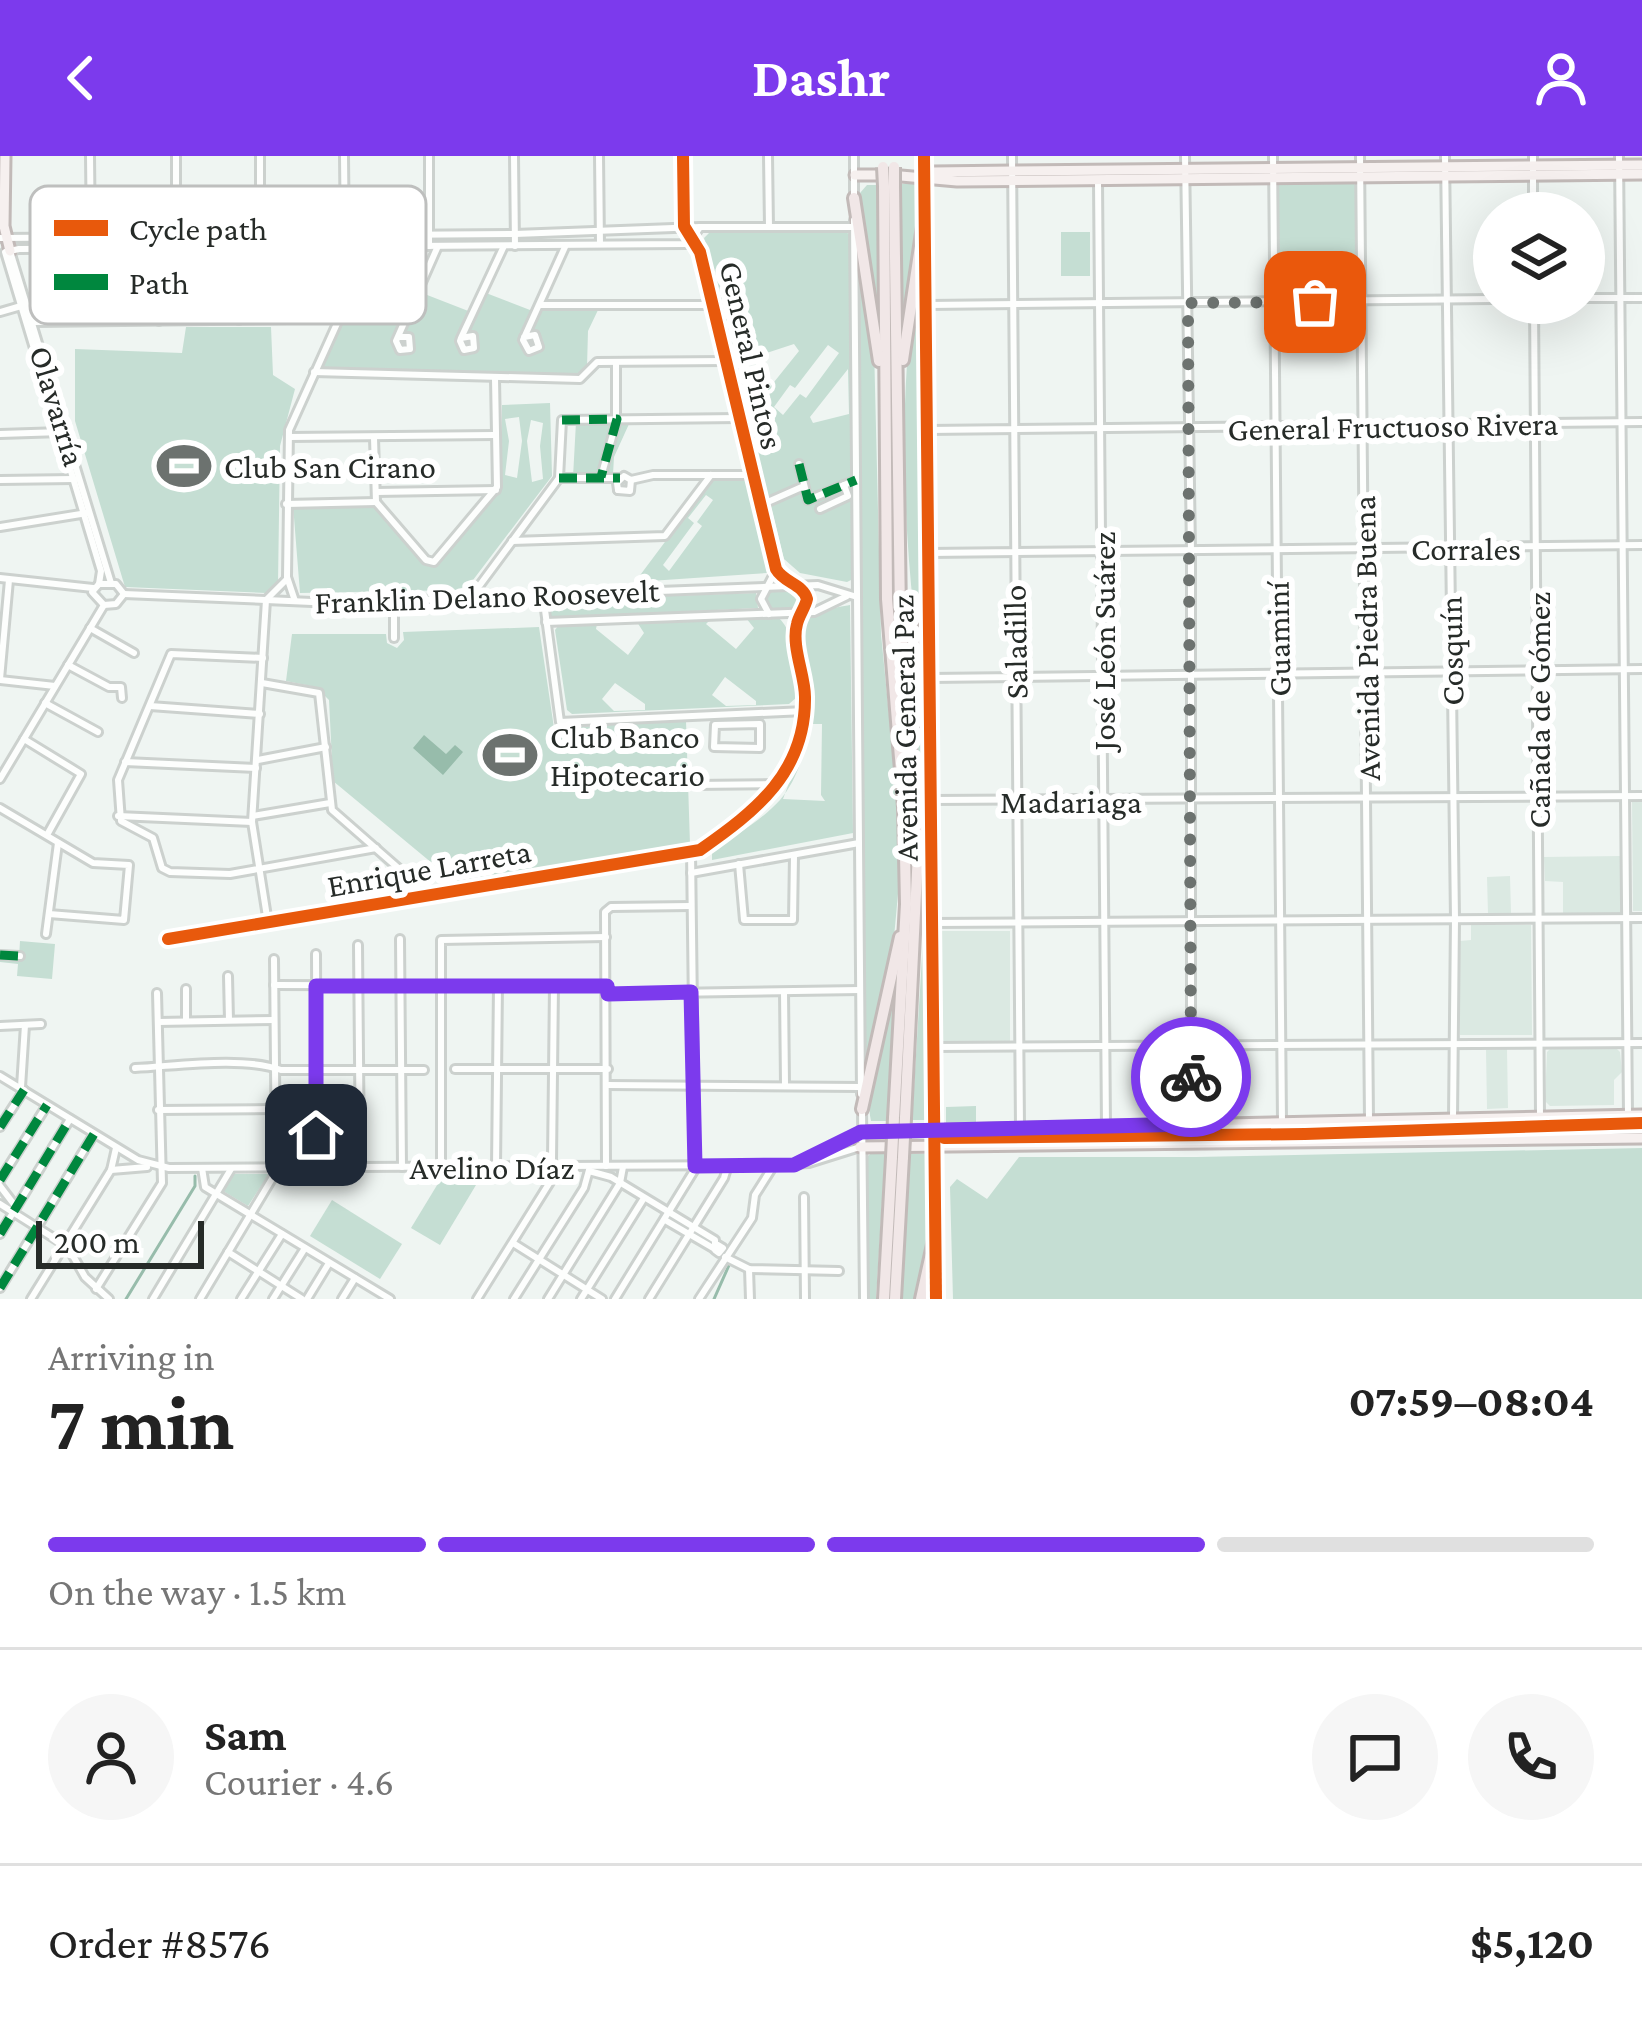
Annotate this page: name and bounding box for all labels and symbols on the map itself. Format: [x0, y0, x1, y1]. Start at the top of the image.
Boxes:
legend [30, 186, 426, 324]
text: Cycle path [129, 210, 267, 247]
pin [1264, 251, 1366, 353]
street label: General Pintos [712, 257, 792, 453]
text: Path [129, 264, 189, 301]
street label: Olavarría [22, 342, 94, 470]
street label: General Fructuoso Rivera [1227, 405, 1559, 447]
sports icon: Club San Cirano [155, 437, 213, 495]
place label: Club San Cirano [224, 448, 436, 485]
street label: Avenida Piedra Buena [1345, 495, 1387, 781]
street label: Corrales [1411, 530, 1521, 567]
street label: José León Suárez [1085, 532, 1122, 753]
street label: Franklin Delano Roosevelt [314, 571, 661, 621]
street label: Guaminí [1258, 580, 1298, 697]
street label: Saladillo [996, 584, 1034, 700]
street label: Cañada de Gómez [1520, 592, 1557, 828]
street label: Avenida General Paz [883, 594, 925, 862]
street label: Cosquín [1432, 596, 1470, 706]
place label: Club Banco Hipotecario [550, 718, 705, 793]
sports icon: Club Banco Hipotecario [481, 726, 539, 784]
street label: Madariaga [1000, 783, 1142, 820]
street label: Enrique Larreta [324, 832, 534, 904]
courier [1131, 1017, 1251, 1137]
pin [265, 1084, 367, 1186]
street label: Avelino Díaz [410, 1149, 574, 1186]
scale bar [36, 1215, 204, 1268]

